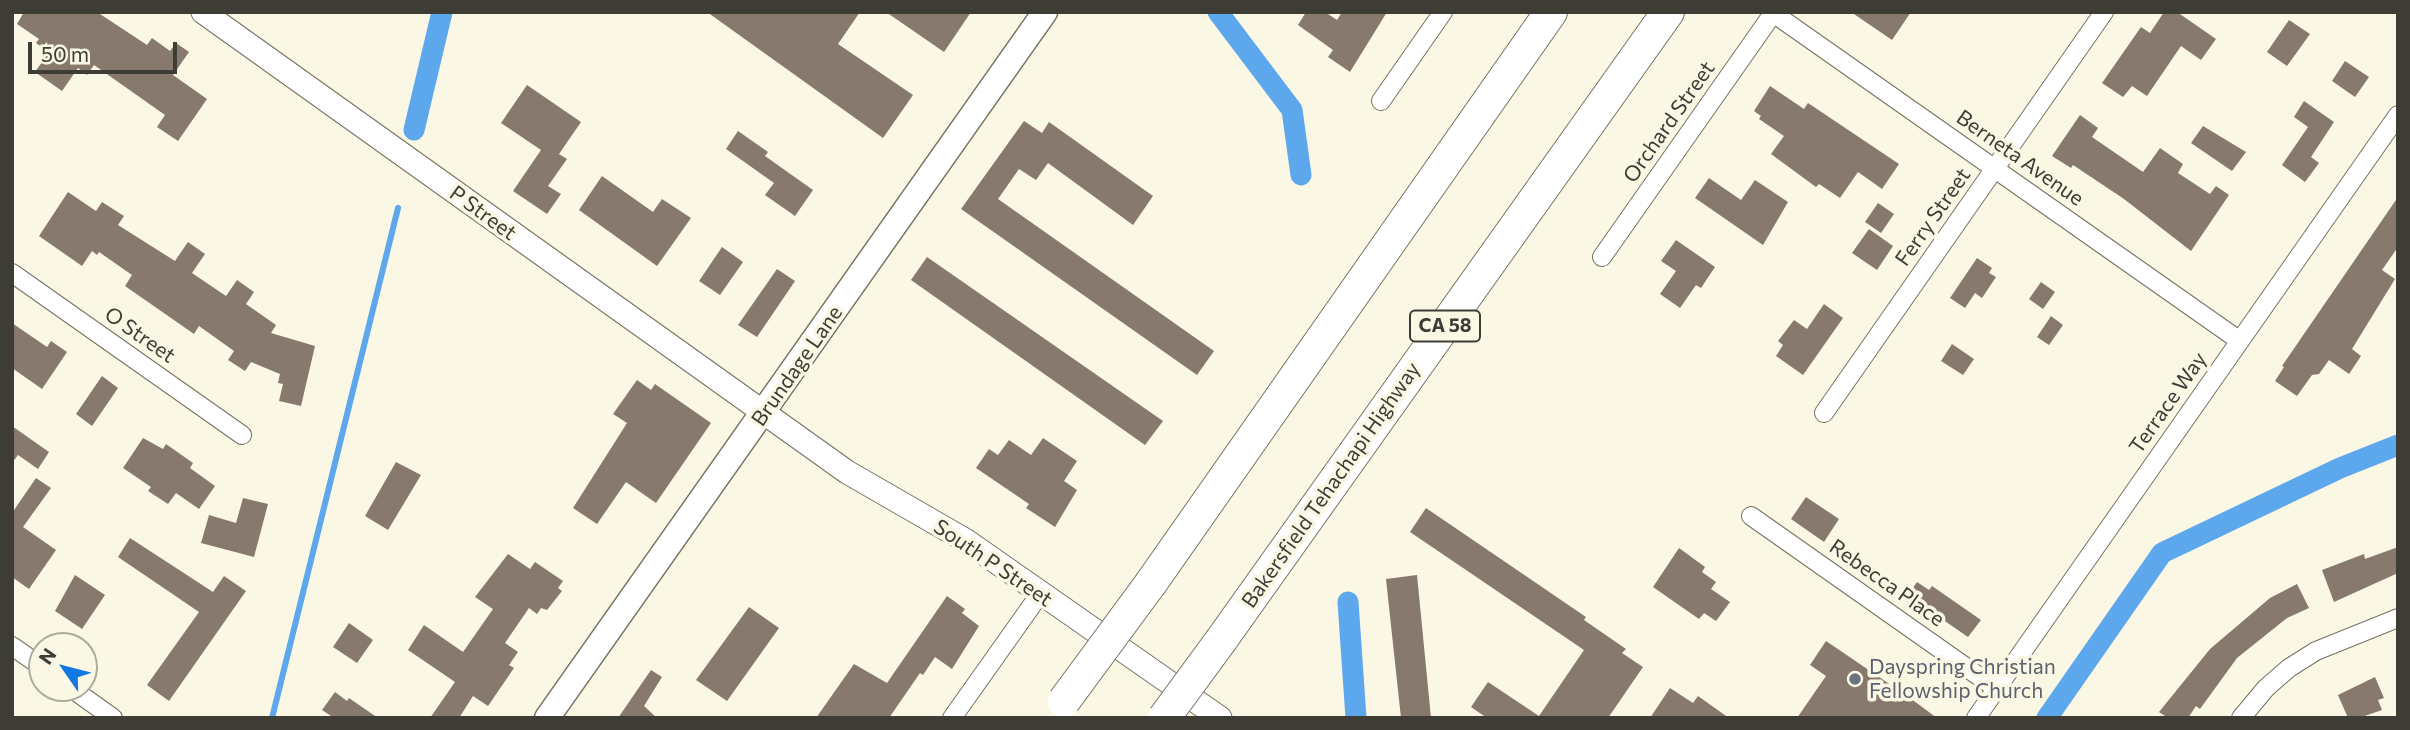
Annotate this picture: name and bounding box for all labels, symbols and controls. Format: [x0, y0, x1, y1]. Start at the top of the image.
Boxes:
scale bar [32, 28, 180, 72]
text: 50 m [41, 41, 89, 66]
street label: Orchard Street [1618, 57, 1720, 187]
street label: Berneta Avenue [1952, 105, 2088, 211]
street label: Ferry Street [1890, 163, 1976, 271]
street label: P Street [445, 180, 521, 246]
street label: Brundage Lane [746, 301, 848, 431]
street label: O Street [100, 302, 180, 368]
road number: CA 58 [1410, 310, 1480, 342]
street label: Terrace Way [2124, 347, 2212, 459]
street label: Bakersfield Tehachapi Highway [1236, 357, 1426, 613]
street label: South P Street [929, 514, 1057, 612]
street label: Rebecca Place [1825, 534, 1949, 632]
north arrow [28, 632, 98, 702]
text: N [34, 643, 61, 668]
place label: Dayspring Christian Fellowship Church [1869, 654, 2056, 704]
marker: Dayspring Christian Fellowship Church [1847, 671, 1863, 687]

